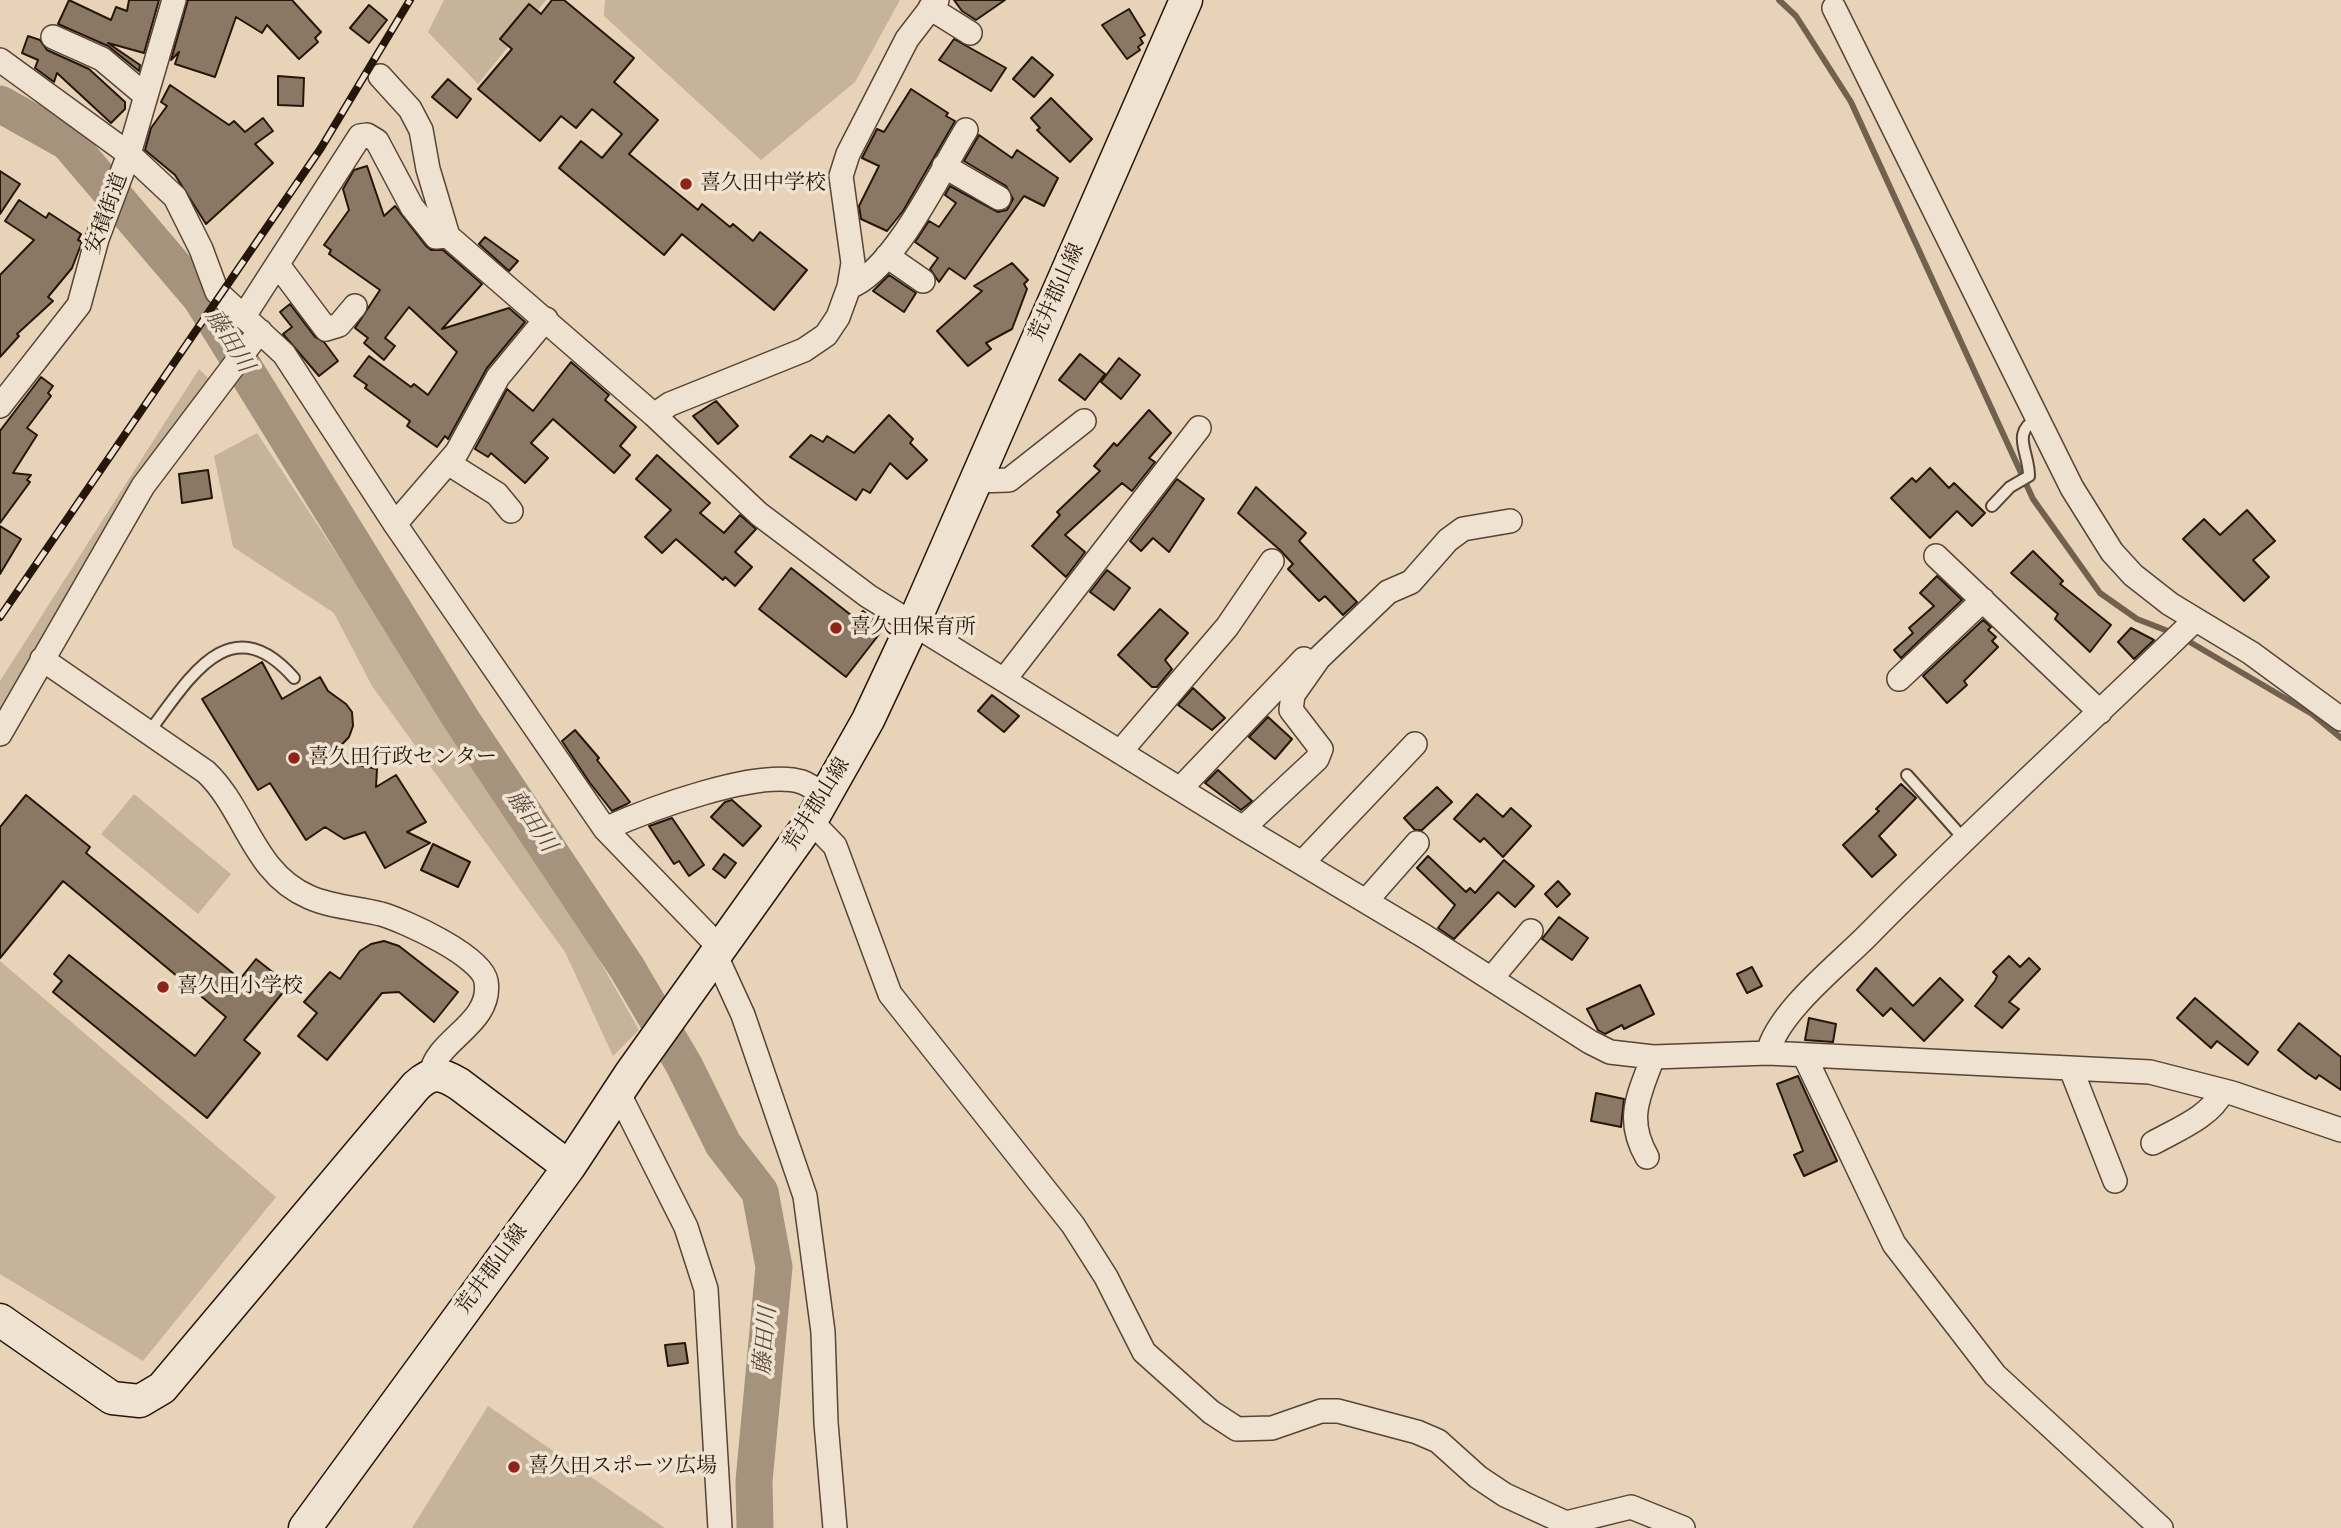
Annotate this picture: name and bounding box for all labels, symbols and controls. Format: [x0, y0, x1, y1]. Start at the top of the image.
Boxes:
street label: 安積街道 [82, 170, 134, 258]
place label: 喜久田中学校 [700, 171, 826, 197]
marker: 喜久田中学校 [678, 176, 694, 192]
street label: 荒井郡山線 [1025, 240, 1091, 346]
water label: 藤田川 [198, 305, 258, 379]
place label: 喜久田保育所 [850, 615, 976, 641]
marker: 喜久田保育所 [828, 620, 844, 636]
place label: 喜久田行政センター [308, 745, 497, 771]
marker: 喜久田行政センター [286, 750, 302, 766]
street label: 荒井郡山線 [779, 754, 857, 856]
water label: 藤田川 [499, 786, 561, 858]
place label: 喜久田小学校 [177, 974, 303, 1000]
marker: 喜久田小学校 [155, 979, 171, 995]
street label: 荒井郡山線 [452, 1220, 534, 1320]
water label: 藤田川 [750, 1305, 784, 1377]
place label: 喜久田スポーツ広場 [528, 1454, 717, 1480]
marker: 喜久田スポーツ広場 [506, 1459, 522, 1475]

